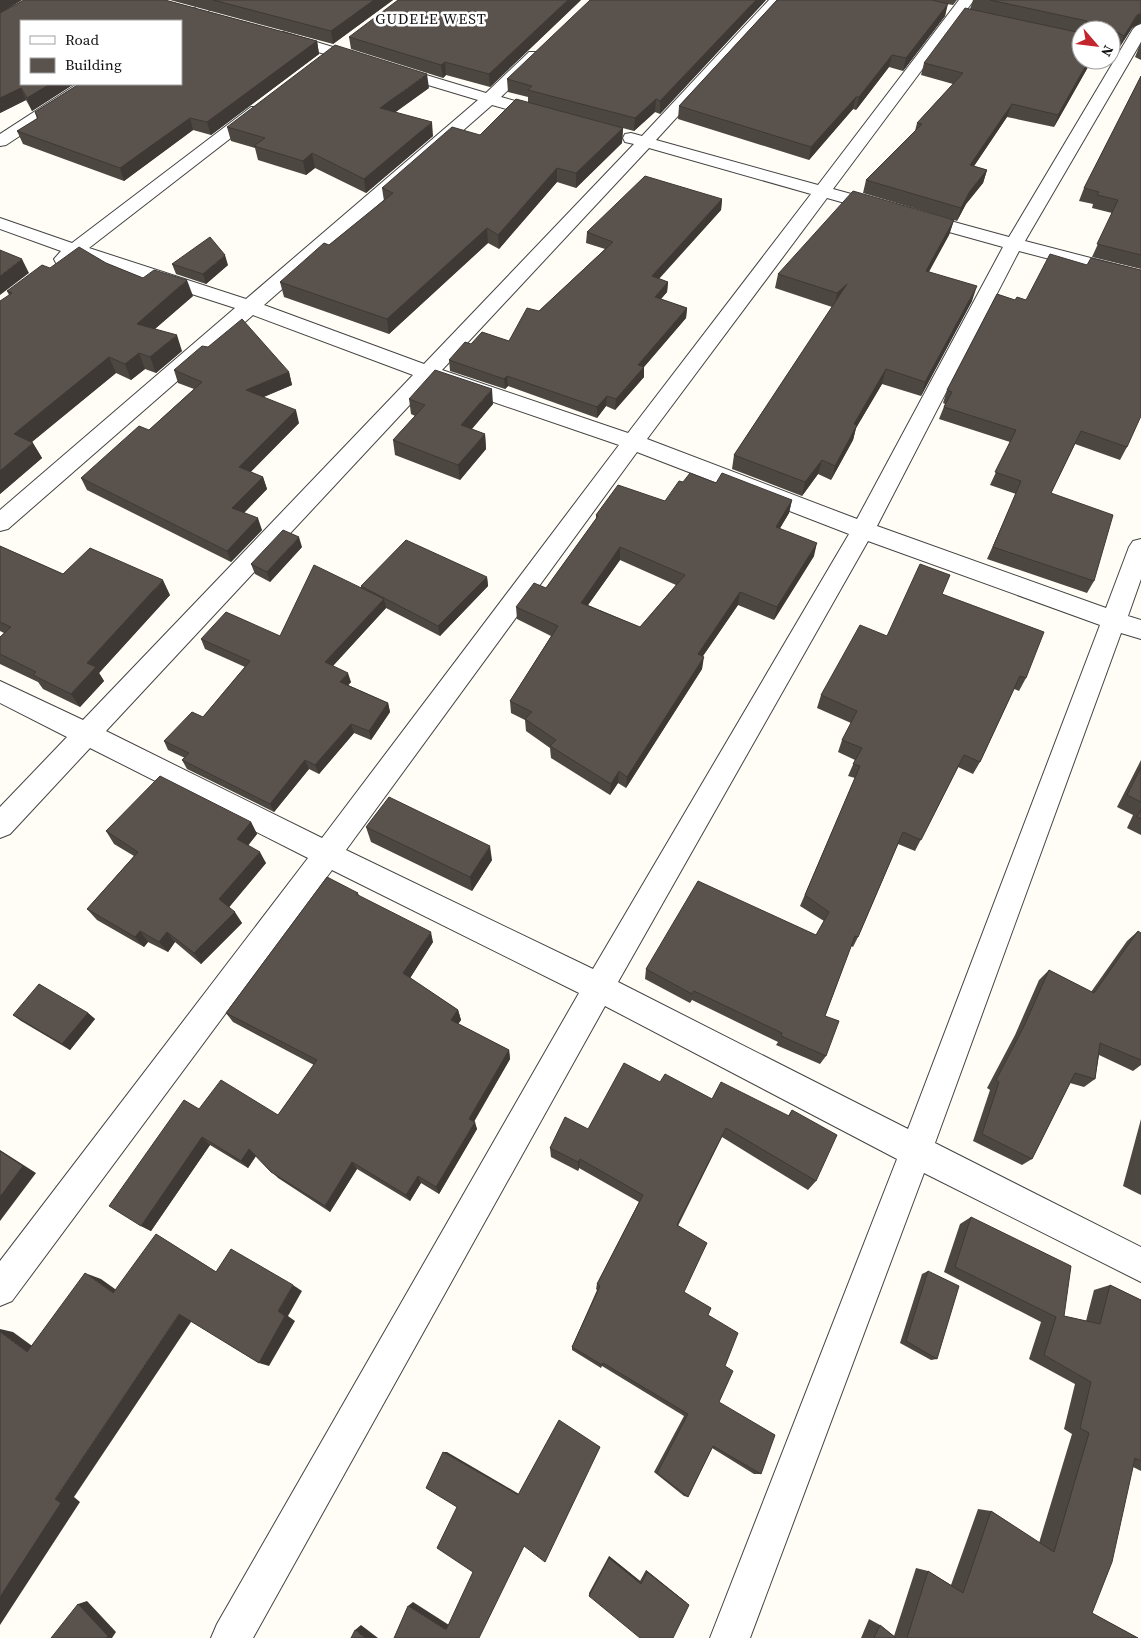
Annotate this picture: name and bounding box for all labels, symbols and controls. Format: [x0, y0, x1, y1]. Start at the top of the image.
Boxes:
district label: GUDELE WEST [375, 8, 487, 29]
legend [20, 20, 182, 85]
north arrow [1071, 20, 1121, 70]
text: Road [65, 29, 99, 50]
text: N [1096, 42, 1119, 60]
text: Building [65, 54, 122, 75]

